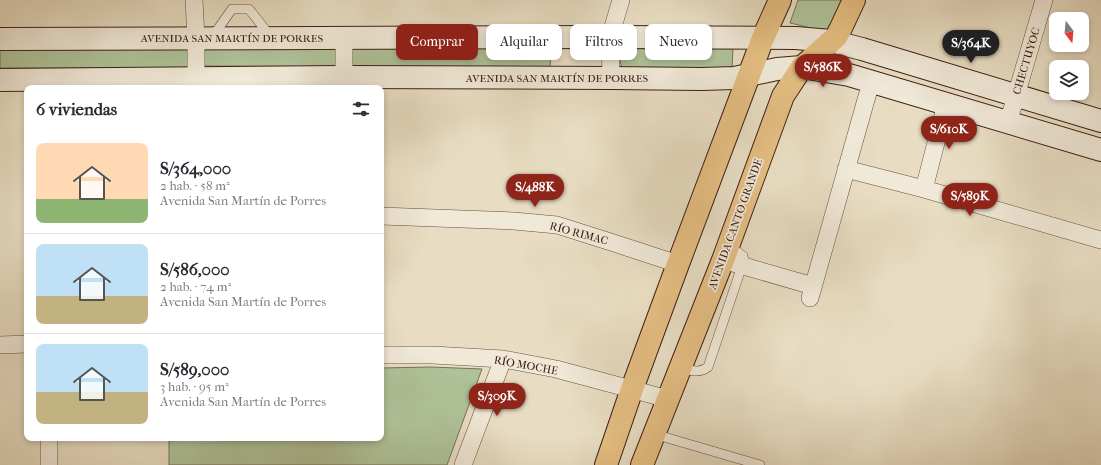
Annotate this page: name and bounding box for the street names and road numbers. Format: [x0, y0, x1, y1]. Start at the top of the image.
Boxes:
street label: CHECTUYOC [1010, 26, 1043, 96]
street label: AVENIDA SAN MARTÍN DE PORRES [140, 32, 323, 45]
street label: AVENIDA SAN MARTÍN DE PORRES [465, 72, 648, 85]
street label: AVENIDA CANTO GRANDE [705, 157, 765, 292]
street label: RÍO RIMAC [548, 219, 609, 248]
street label: RÍO MOCHE [493, 353, 559, 378]

